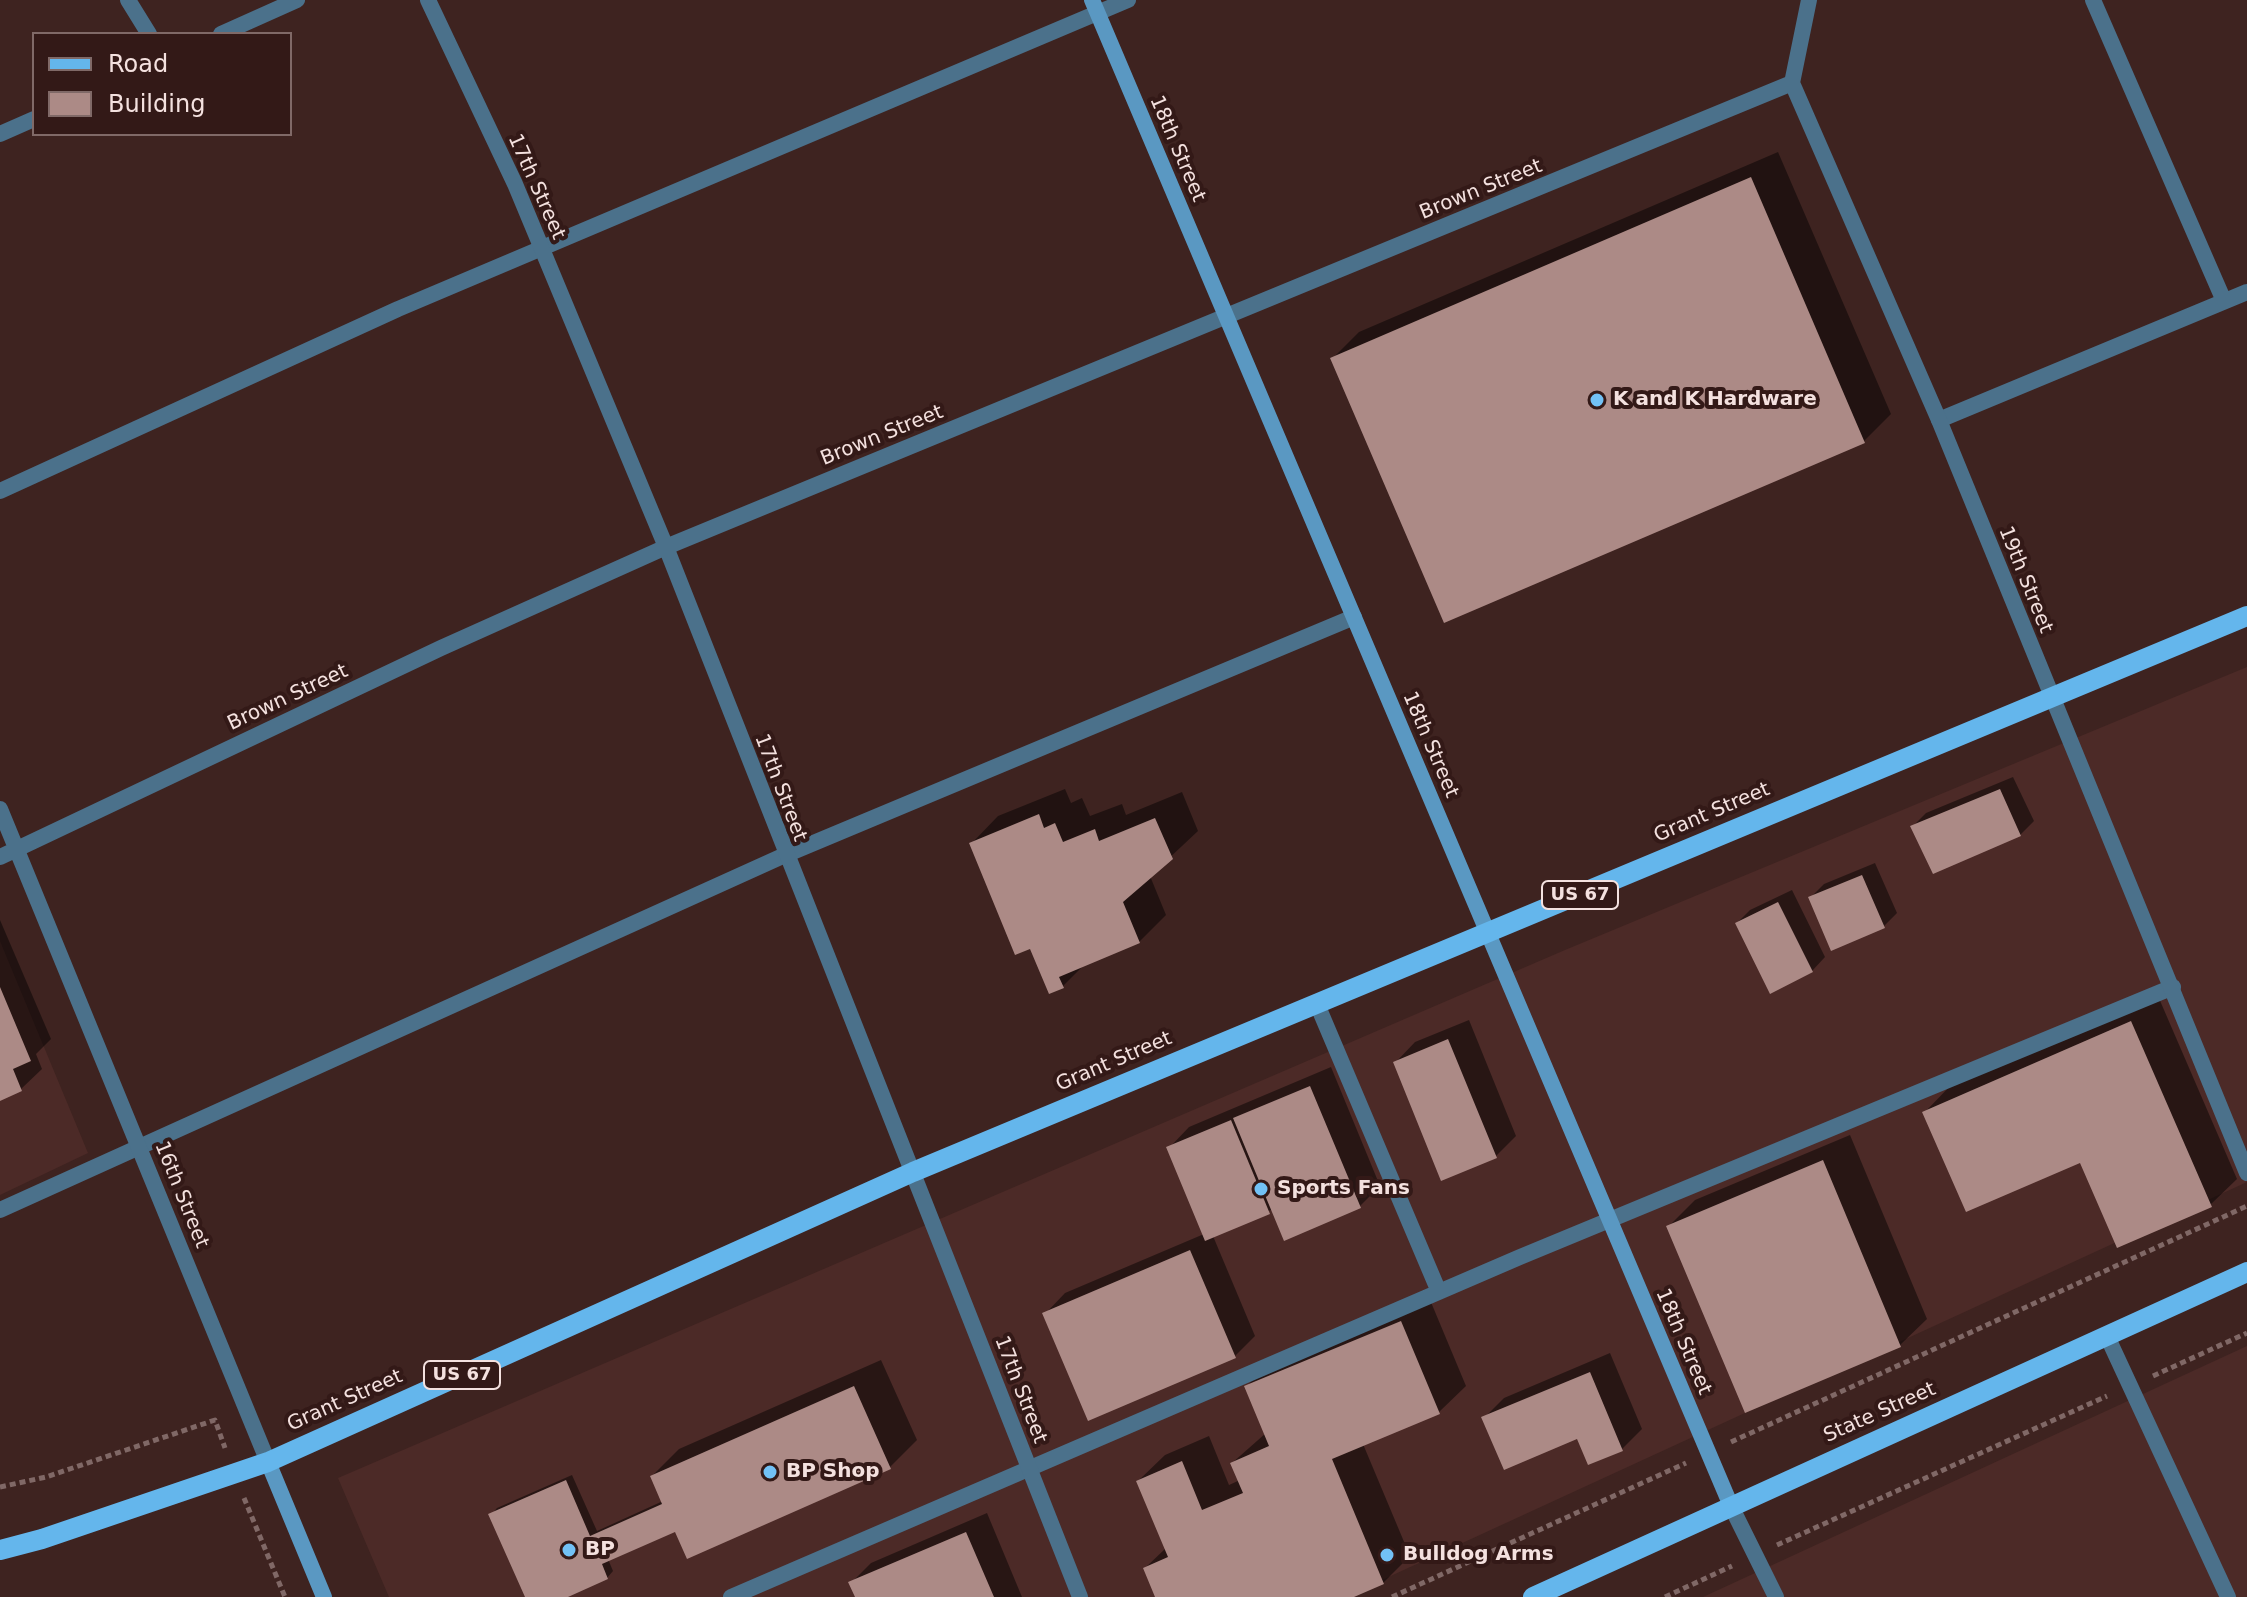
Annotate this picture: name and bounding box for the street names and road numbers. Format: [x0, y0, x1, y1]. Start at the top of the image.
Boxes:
street label: 18th Street [1144, 92, 1210, 206]
street label: 17th Street [502, 130, 570, 244]
street label: Brown Street [1416, 155, 1546, 225]
street label: Brown Street [817, 401, 947, 471]
street label: 19th Street [1993, 523, 2057, 637]
street label: Brown Street [224, 660, 352, 736]
street label: 18th Street [1397, 688, 1463, 802]
street label: 17th Street [749, 731, 811, 845]
street label: Grant Street [1650, 778, 1774, 848]
road number: US 67 [1542, 881, 1618, 909]
street label: Grant Street [1052, 1027, 1176, 1097]
street label: 16th Street [149, 1138, 213, 1252]
street label: 18th Street [1650, 1285, 1716, 1399]
street label: 17th Street [989, 1333, 1051, 1447]
road number: US 67 [424, 1361, 500, 1389]
street label: Grant Street [284, 1365, 406, 1437]
street label: State Street [1820, 1378, 1940, 1448]

